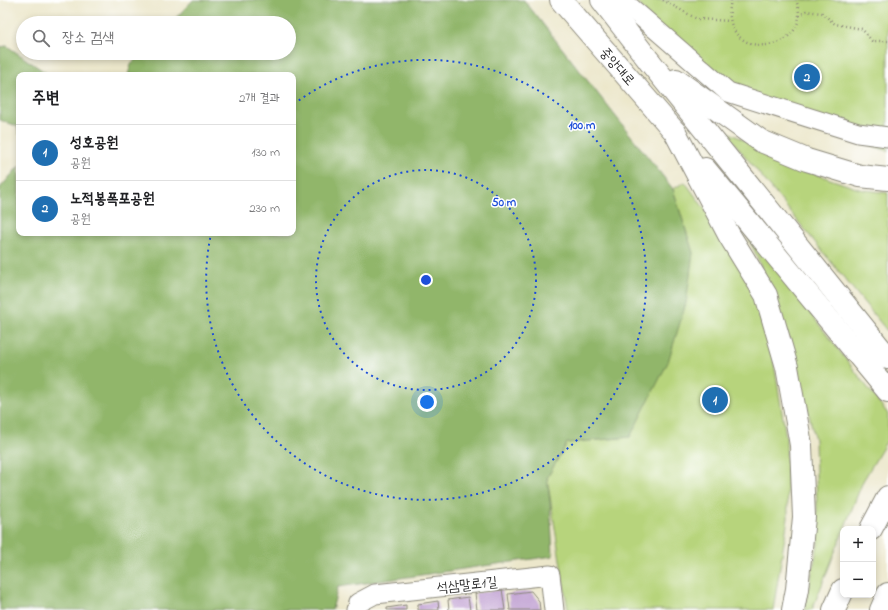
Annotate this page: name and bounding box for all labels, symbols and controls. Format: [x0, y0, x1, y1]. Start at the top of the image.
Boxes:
search box [16, 16, 296, 60]
icon: search [30, 27, 52, 49]
text: 장소 검색 [62, 27, 114, 49]
street label: 중앙대로 [594, 43, 640, 91]
pin: 2 [794, 62, 820, 92]
text: 주변 [32, 86, 59, 111]
text: 2개 결과 [239, 89, 280, 108]
text: 100 m [569, 117, 596, 135]
text: 성호공원 [70, 132, 118, 154]
text: 1 [43, 143, 47, 162]
text: 130 m [252, 143, 280, 162]
text: 공원 [70, 154, 91, 173]
text: 노적봉폭포공원 [70, 188, 155, 210]
text: 50 m [492, 194, 517, 212]
text: 2 [42, 199, 48, 218]
text: 230 m [249, 199, 280, 218]
text: 공원 [70, 210, 91, 229]
centre of rings [419, 273, 433, 287]
pin: 1 [702, 385, 728, 415]
your location [417, 392, 437, 412]
map controls [840, 526, 876, 598]
button: + [840, 526, 876, 562]
button: − [840, 562, 876, 598]
street label: 석삼말로1길 [436, 572, 499, 599]

